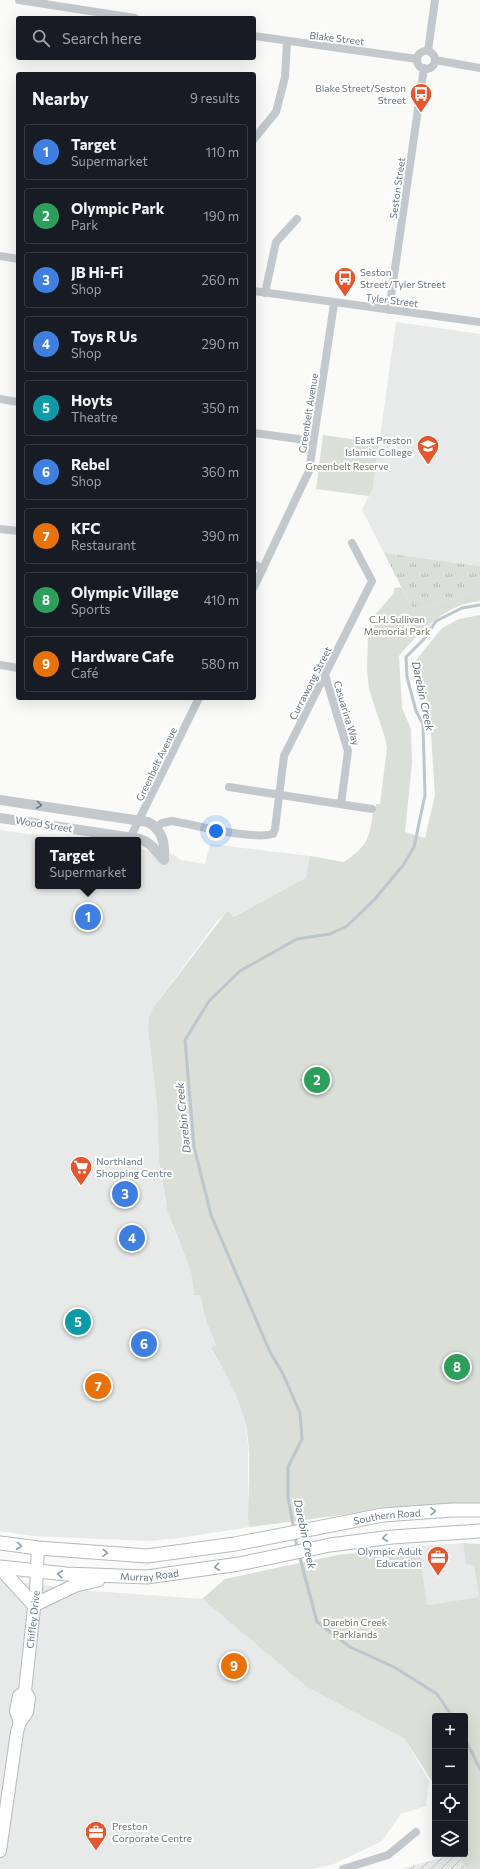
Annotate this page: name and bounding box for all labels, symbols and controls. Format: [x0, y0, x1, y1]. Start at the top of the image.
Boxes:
search box [16, 16, 256, 60]
icon: search [30, 27, 52, 49]
text: Search here [62, 29, 141, 47]
street label: Blake Street [309, 29, 365, 47]
bus stop icon: Blake Street/Seston Street [408, 81, 434, 114]
place label: Blake Street/Seston Street [315, 82, 406, 106]
text: Nearby [32, 88, 89, 109]
text: 9 results [190, 90, 240, 106]
text: Target [71, 135, 116, 153]
text: 1 [43, 144, 49, 160]
text: 110 m [206, 144, 239, 160]
text: Supermarket [71, 153, 148, 169]
street label: Seston Street [387, 157, 407, 219]
text: Olympic Park [71, 199, 164, 217]
text: 2 [42, 208, 50, 224]
text: 190 m [203, 208, 239, 224]
text: Park [71, 217, 98, 233]
text: JB Hi-Fi [71, 263, 123, 281]
bus stop icon: Seston Street/Tyler Street [332, 265, 358, 298]
place label: Seston Street/Tyler Street [360, 266, 446, 290]
text: 3 [42, 272, 50, 288]
text: 260 m [202, 272, 239, 288]
text: Shop [71, 281, 102, 297]
street label: Tyler Street [365, 291, 419, 309]
text: Toys R Us [71, 327, 137, 345]
text: 4 [42, 336, 50, 352]
text: 290 m [202, 336, 239, 352]
text: Shop [71, 345, 102, 361]
street label: Greenbelt Avenue [296, 372, 320, 454]
text: Hoyts [71, 391, 112, 409]
text: 5 [42, 400, 50, 416]
text: 350 m [202, 400, 239, 416]
text: Theatre [71, 409, 118, 425]
school or university icon: East Preston Islamic College [415, 433, 441, 466]
place label: East Preston Islamic College [345, 434, 412, 458]
text: Rebel [71, 455, 110, 473]
park label: Greenbelt Reserve [306, 460, 388, 472]
text: 6 [42, 464, 50, 480]
text: 360 m [201, 464, 239, 480]
text: Shop [71, 473, 102, 489]
text: KFC [71, 519, 100, 537]
text: 7 [42, 528, 50, 544]
text: 390 m [201, 528, 239, 544]
text: Restaurant [71, 537, 136, 553]
text: Olympic Village [71, 583, 179, 601]
text: 8 [42, 592, 50, 608]
text: 410 m [204, 592, 239, 608]
text: Sports [71, 601, 111, 617]
park label: C.H. Sullivan Memorial Park [364, 613, 431, 637]
street label: Currawong Street [286, 644, 334, 722]
text: Hardware Cafe [71, 647, 174, 665]
text: 9 [42, 656, 50, 672]
text: 580 m [201, 656, 239, 672]
water label: Darebin Creek [410, 660, 437, 733]
text: Café [71, 665, 98, 681]
street label: Casuarina Way [331, 679, 363, 747]
street label: Greenbelt Avenue [133, 725, 179, 803]
one-way arrow [36, 800, 42, 809]
street label: Wood Street [15, 814, 73, 834]
your location [206, 821, 226, 841]
popup [35, 837, 141, 889]
text: Target [50, 846, 95, 864]
text: Supermarket [50, 864, 126, 880]
pin: 1 [75, 902, 101, 932]
pin: 2 [304, 1065, 330, 1095]
water label: Darebin Creek [172, 1081, 193, 1154]
supermarket icon: Northland Shopping Centre [68, 1154, 94, 1187]
place label: Northland Shopping Centre [96, 1155, 172, 1179]
pin: 3 [112, 1179, 138, 1209]
pin: 4 [119, 1223, 145, 1253]
pin: 5 [65, 1307, 91, 1337]
pin: 6 [131, 1329, 157, 1359]
pin: 8 [444, 1352, 470, 1382]
pin: 7 [85, 1371, 111, 1401]
water label: Darebin Creek [292, 1498, 319, 1571]
street label: Southern Road [352, 1506, 421, 1527]
one-way arrow [430, 1507, 436, 1516]
one-way arrow [382, 1533, 388, 1542]
one-way arrow [16, 1541, 22, 1550]
office icon: Olympic Adult Education [425, 1544, 451, 1577]
place label: Olympic Adult Education [357, 1545, 422, 1569]
one-way arrow [102, 1548, 108, 1557]
one-way arrow [214, 1562, 220, 1571]
street label: Murray Road [120, 1567, 180, 1583]
one-way arrow [56, 1569, 63, 1578]
street label: Chifley Drive [24, 1590, 42, 1649]
park label: Darebin Creek Parklands [323, 1616, 388, 1640]
pin: 9 [221, 1651, 247, 1681]
map controls [432, 1713, 468, 1857]
button: + [432, 1713, 468, 1749]
button: − [432, 1749, 468, 1785]
button: locate [432, 1785, 468, 1821]
office icon: Preston Corporate Centre [83, 1819, 109, 1852]
place label: Preston Corporate Centre [112, 1820, 192, 1844]
button: layers [432, 1821, 468, 1857]

